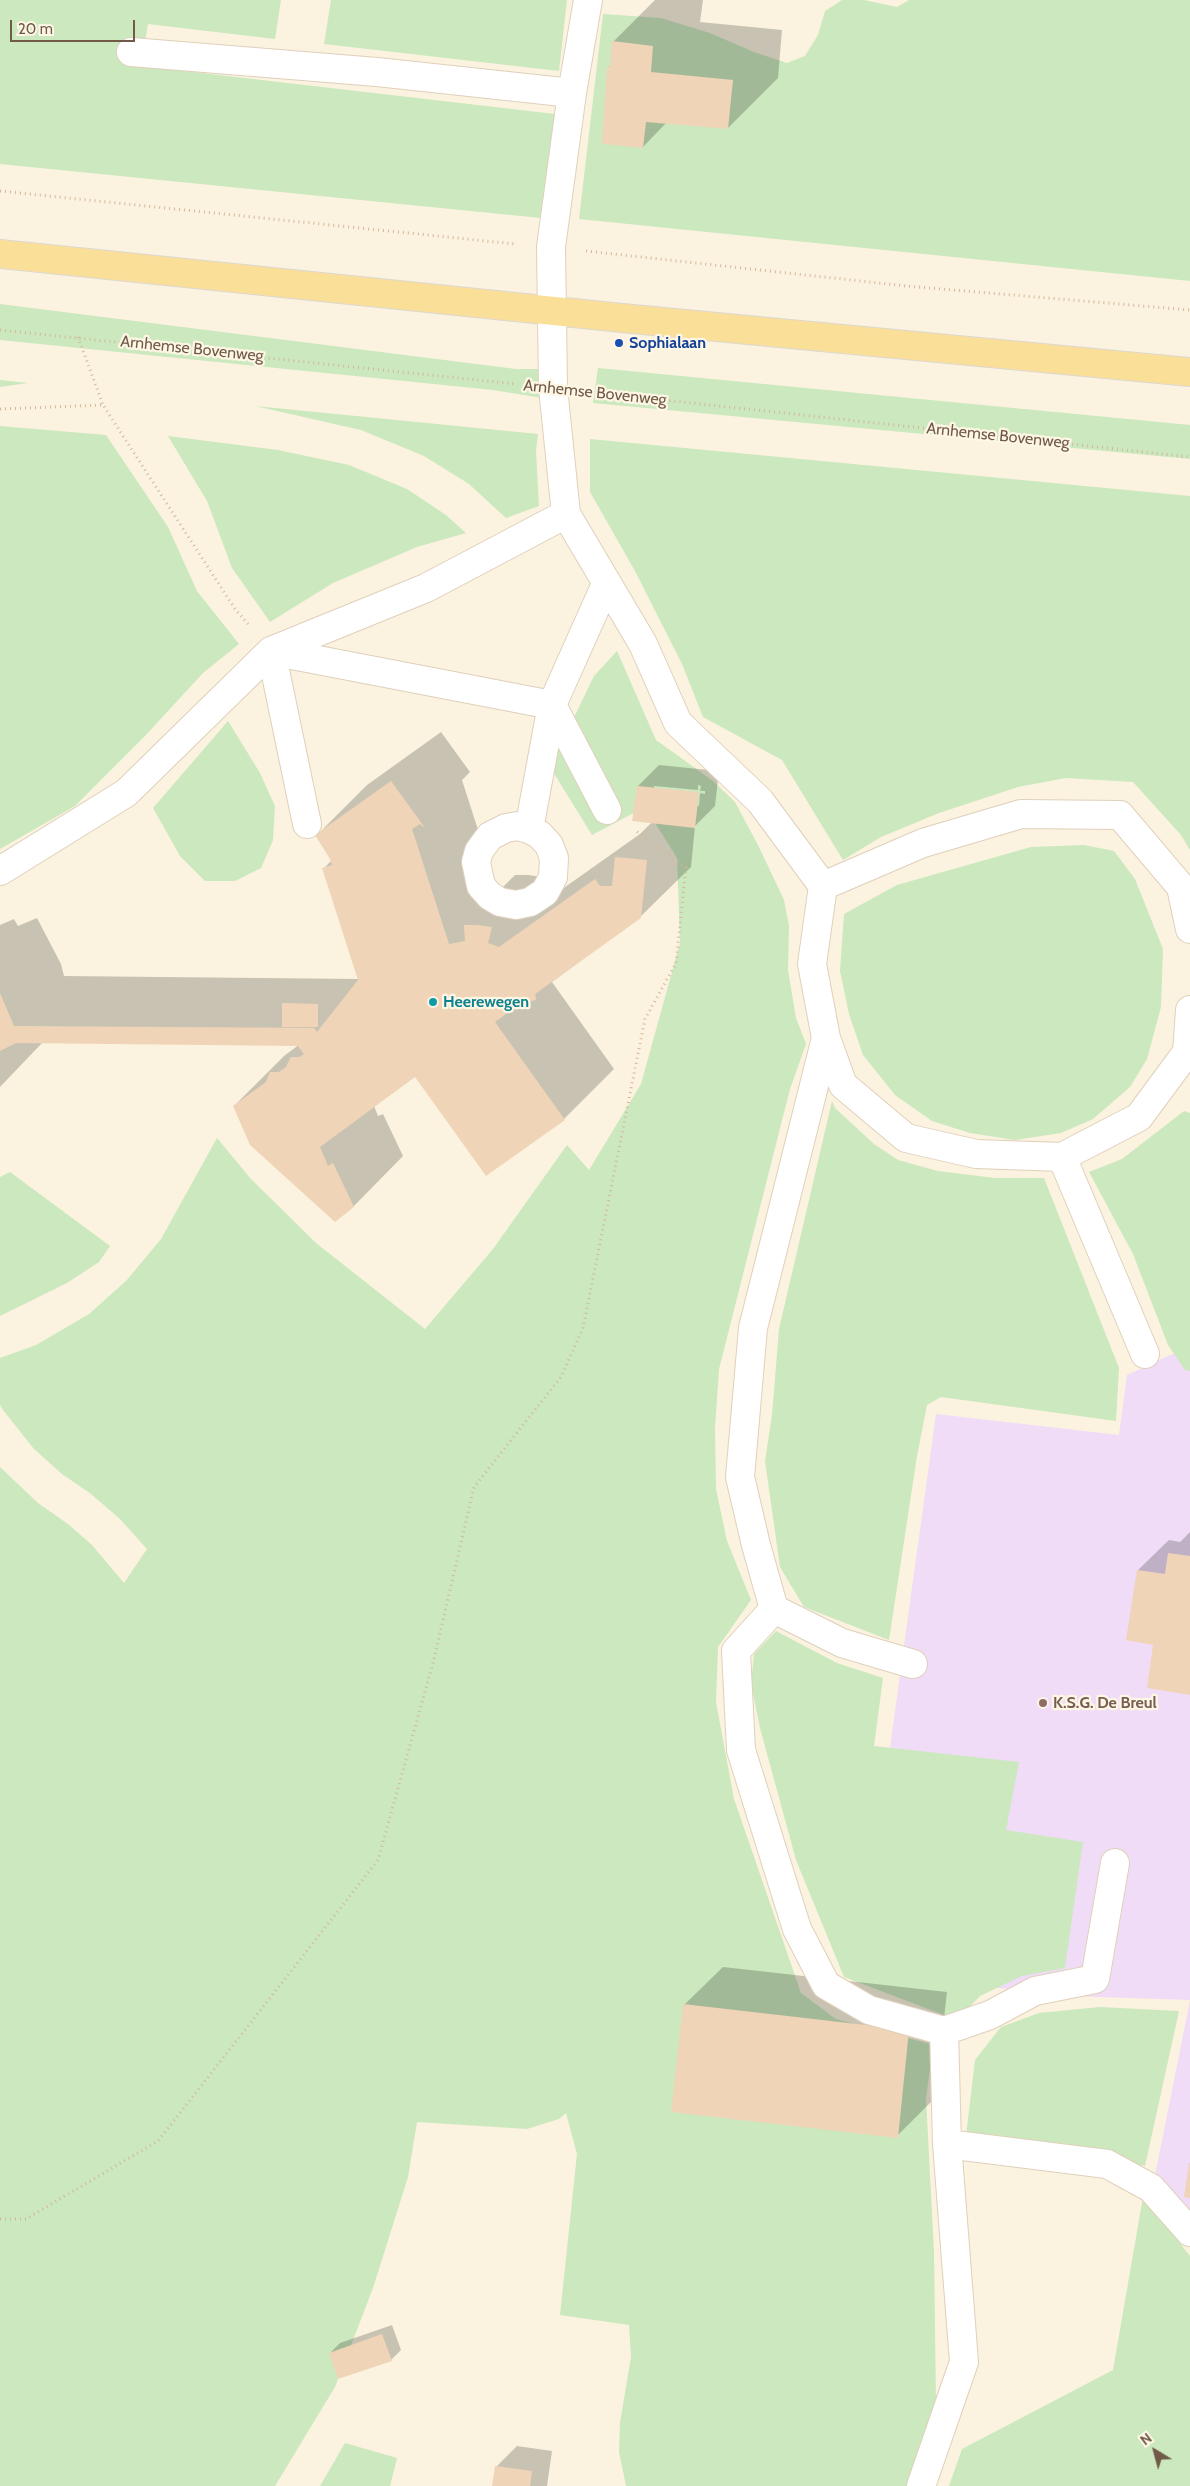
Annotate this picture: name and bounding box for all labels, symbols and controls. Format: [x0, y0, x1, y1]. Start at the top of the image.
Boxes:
scale bar [12, 10, 138, 42]
text: 20 m [18, 20, 53, 38]
street label: Arnhemse Bovenweg [119, 332, 265, 366]
place label: Sophialaan [629, 333, 706, 353]
marker: Sophialaan [613, 337, 625, 349]
street label: Arnhemse Bovenweg [522, 376, 668, 410]
street label: Arnhemse Bovenweg [925, 419, 1071, 453]
place label: Heerewegen [443, 992, 529, 1012]
marker: Heerewegen [427, 996, 439, 1008]
place label: K.S.G. De Breul [1053, 1693, 1157, 1713]
marker: K.S.G. De Breul [1037, 1697, 1049, 1709]
north arrow [1130, 2426, 1180, 2476]
text: N [1137, 2429, 1155, 2449]

